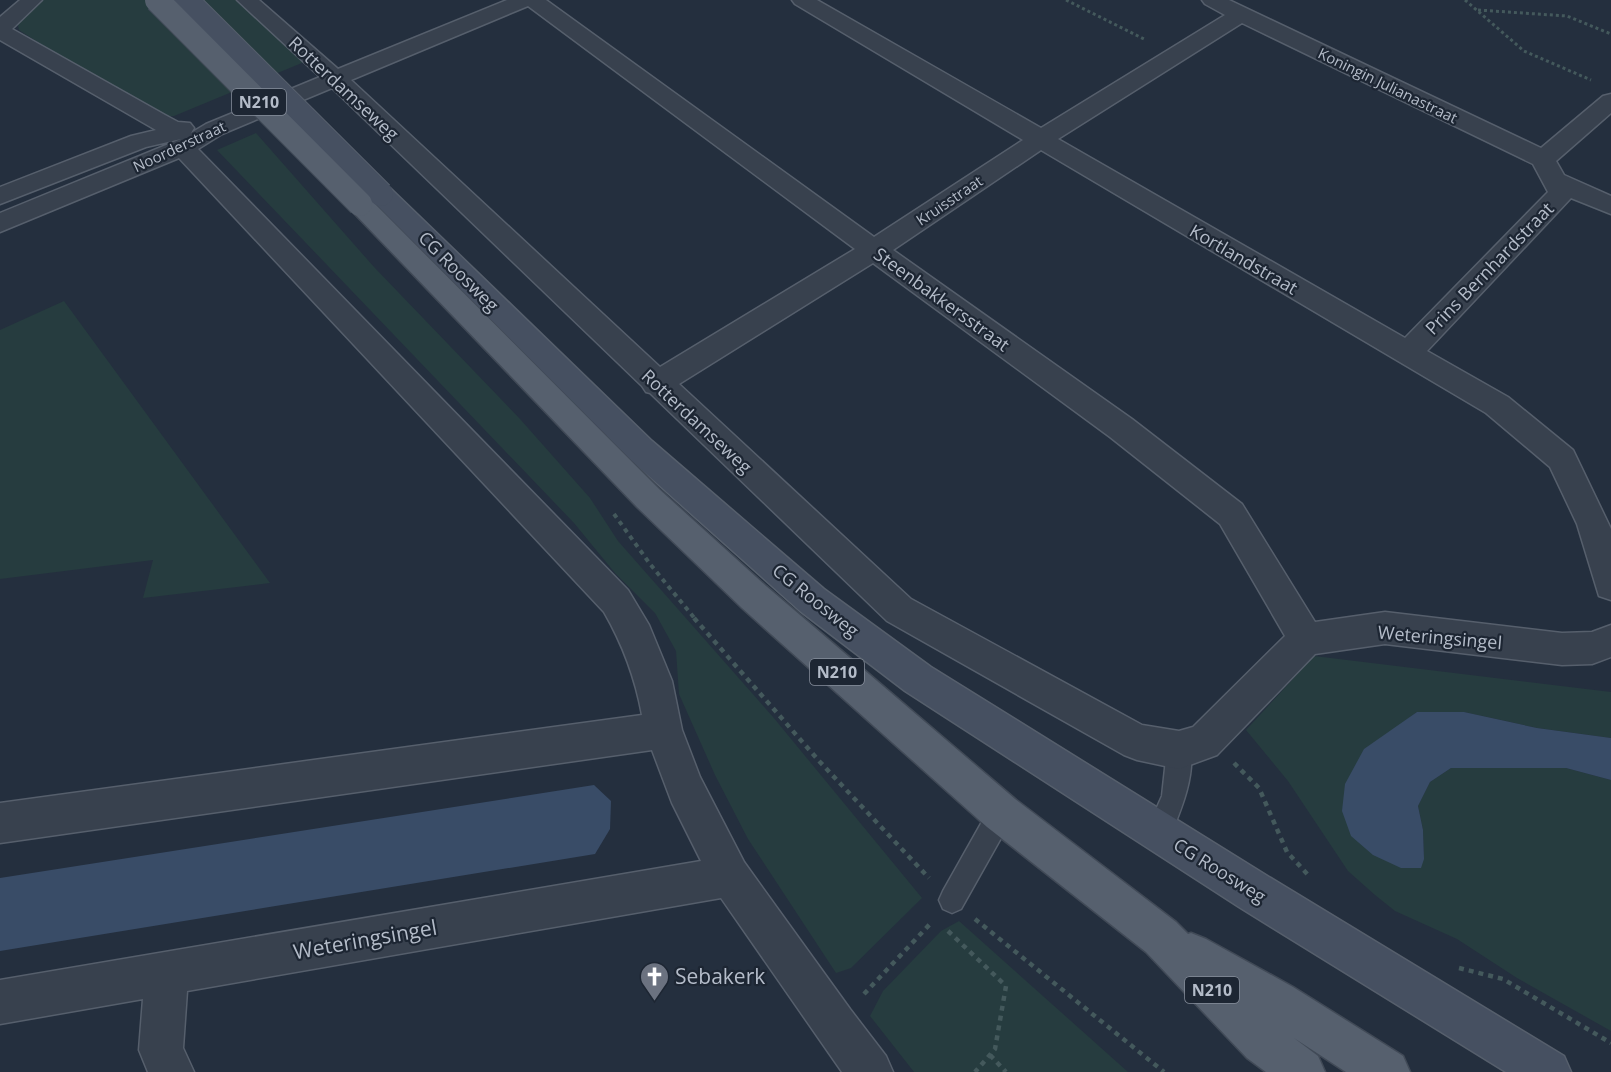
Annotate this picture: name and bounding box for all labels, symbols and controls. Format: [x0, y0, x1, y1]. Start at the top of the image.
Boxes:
street label: Rotterdamseweg [284, 31, 404, 145]
street label: Koningin Julianastraat [1315, 43, 1461, 127]
road number: N210 [232, 89, 286, 115]
street label: Noorderstraat [130, 116, 228, 176]
street label: Kruisstraat [912, 170, 986, 230]
street label: Prins Bernhardstraat [1419, 197, 1559, 339]
street label: Kortlandstraat [1186, 218, 1302, 300]
street label: CG Roosweg [414, 226, 505, 317]
street label: Steenbakkersstraat [869, 242, 1015, 356]
street label: Rotterdamseweg [637, 364, 757, 478]
street label: CG Roosweg [768, 558, 864, 642]
street label: Weteringsingel [1377, 620, 1503, 654]
road number: N210 [810, 659, 864, 685]
street label: CG Roosweg [1169, 832, 1271, 908]
street label: Weteringsingel [291, 913, 439, 965]
church icon: Sebakerk [638, 960, 670, 1002]
place label: Sebakerk [675, 962, 765, 990]
road number: N210 [1185, 977, 1239, 1003]

